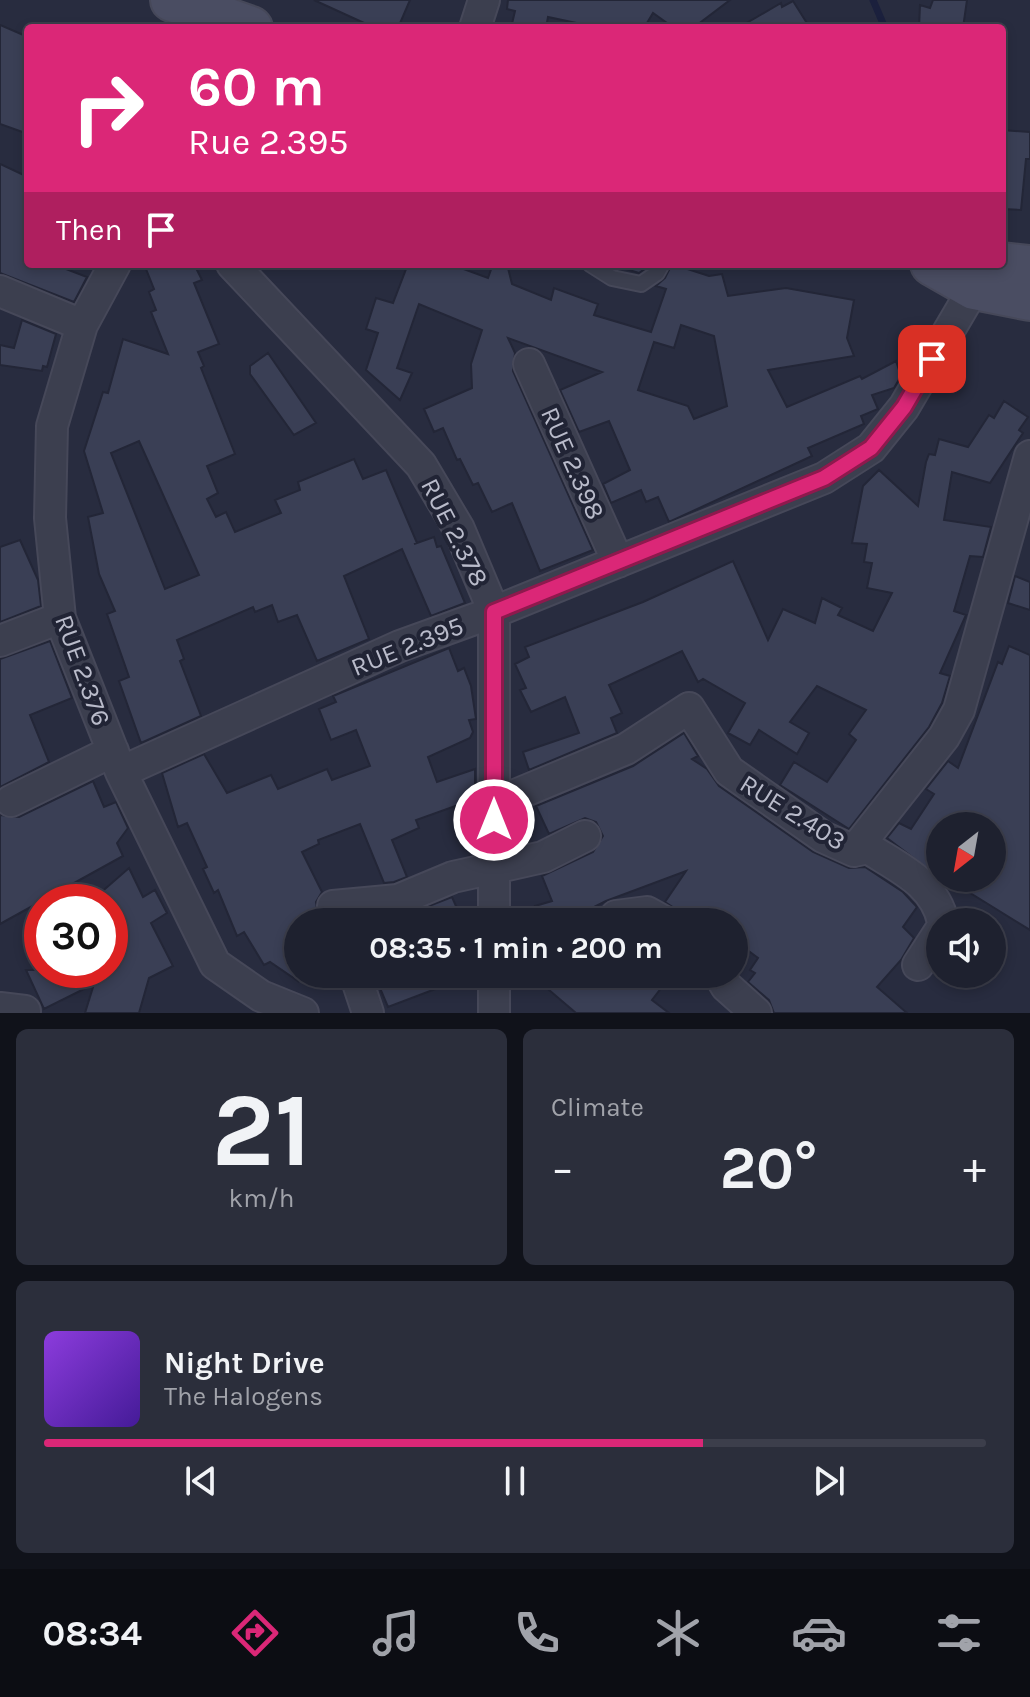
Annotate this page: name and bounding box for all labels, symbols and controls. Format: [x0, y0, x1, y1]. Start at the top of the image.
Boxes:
text: 60 m [188, 54, 325, 119]
icon: right [56, 56, 160, 160]
text: Rue 2.395 [188, 121, 349, 163]
icon: arrive [139, 208, 183, 252]
text: Then [56, 212, 123, 248]
pin [898, 325, 966, 393]
icon: arrive [910, 337, 954, 381]
street label: RUE 2.398 [534, 402, 611, 524]
street label: RUE 2.378 [414, 473, 495, 591]
street label: RUE 2.376 [48, 610, 117, 730]
street label: RUE 2.395 [346, 610, 468, 683]
street label: RUE 2.403 [734, 768, 851, 857]
position arrow [452, 778, 536, 862]
north arrow [926, 812, 1006, 892]
map controls [926, 812, 1006, 988]
speed limit sign: 30 [24, 884, 128, 988]
button: sound [926, 908, 1006, 988]
text: 08:35 · 1 min · 200 m [369, 930, 663, 966]
text: 21 [212, 1070, 312, 1191]
text: Climate [551, 1092, 644, 1123]
text: 20° [720, 1133, 817, 1203]
text: − [551, 1143, 574, 1194]
text: + [963, 1143, 986, 1194]
text: km/h [229, 1183, 294, 1214]
text: Night Drive [164, 1345, 325, 1381]
text: The Halogens [164, 1381, 323, 1412]
icon: previous [179, 1459, 223, 1503]
icon: pause [493, 1459, 537, 1503]
icon: next [807, 1459, 851, 1503]
icon: directions [227, 1605, 283, 1661]
icon: music [368, 1605, 424, 1661]
icon: phone [509, 1605, 565, 1661]
icon: climate [650, 1605, 706, 1661]
icon: car [791, 1605, 847, 1661]
icon: filters [931, 1605, 987, 1661]
text: 08:34 [42, 1612, 142, 1654]

